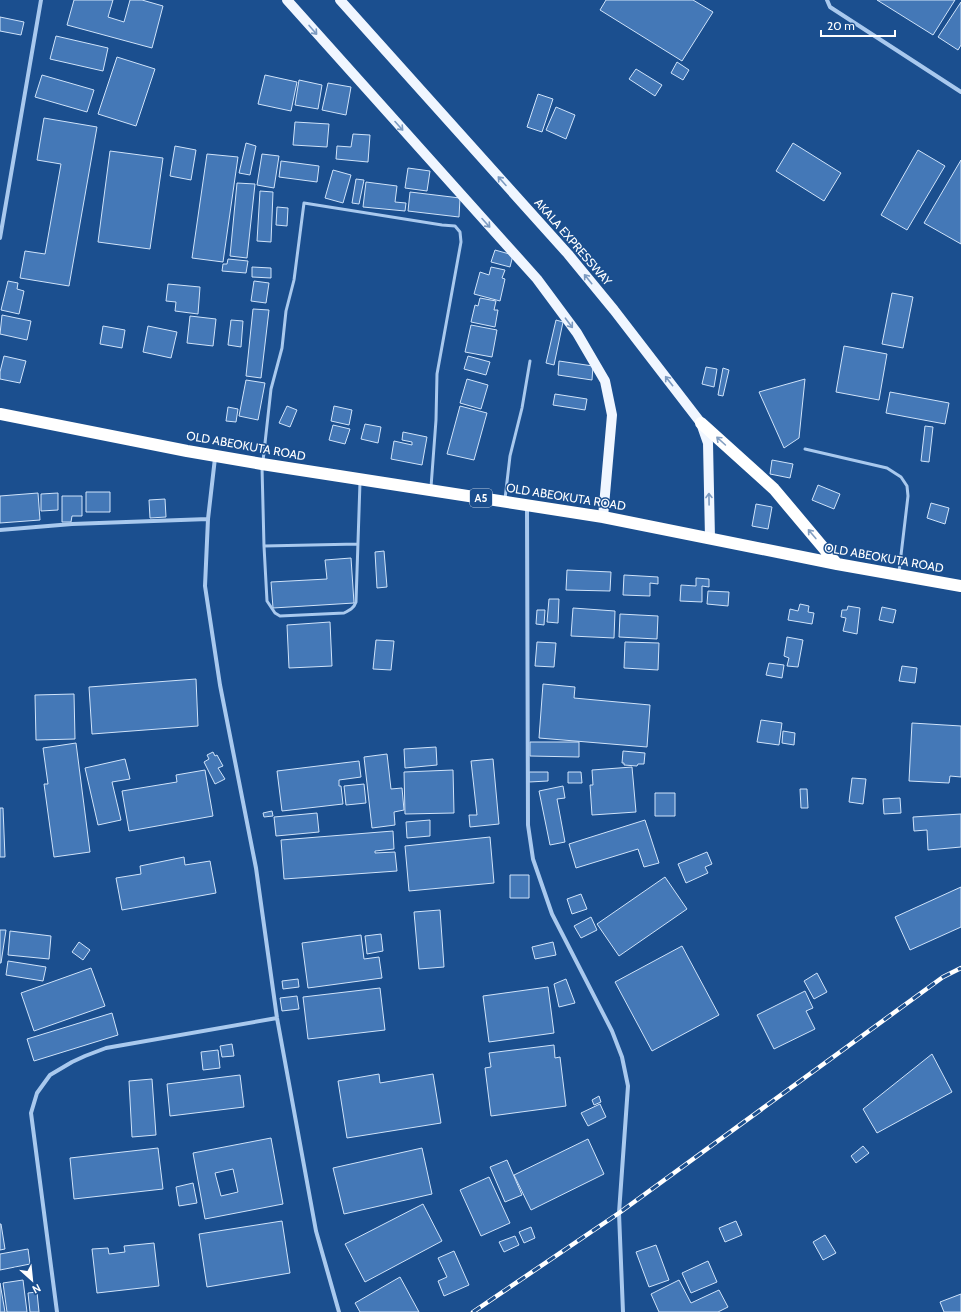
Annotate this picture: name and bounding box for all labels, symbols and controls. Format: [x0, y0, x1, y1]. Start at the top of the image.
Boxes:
scale bar [821, 12, 895, 38]
text: 20 m [827, 18, 855, 33]
one-way arrow [308, 24, 317, 35]
one-way arrow [395, 121, 404, 132]
one-way arrow [498, 176, 507, 186]
street label: AKALA EXPRESSWAY [531, 195, 615, 288]
one-way arrow [482, 218, 491, 228]
one-way arrow [584, 273, 593, 284]
one-way arrow [565, 317, 573, 328]
one-way arrow [664, 375, 673, 386]
street label: OLD ABEOKUTA ROAD [185, 428, 307, 463]
one-way arrow [717, 437, 727, 446]
street label: OLD ABEOKUTA ROAD [505, 480, 627, 513]
road number: A5 [470, 489, 492, 507]
one-way arrow [705, 493, 713, 506]
one-way arrow [807, 529, 816, 540]
street label: OLD ABEOKUTA ROAD [823, 540, 945, 575]
north arrow [12, 1260, 52, 1300]
text: N [30, 1281, 43, 1297]

